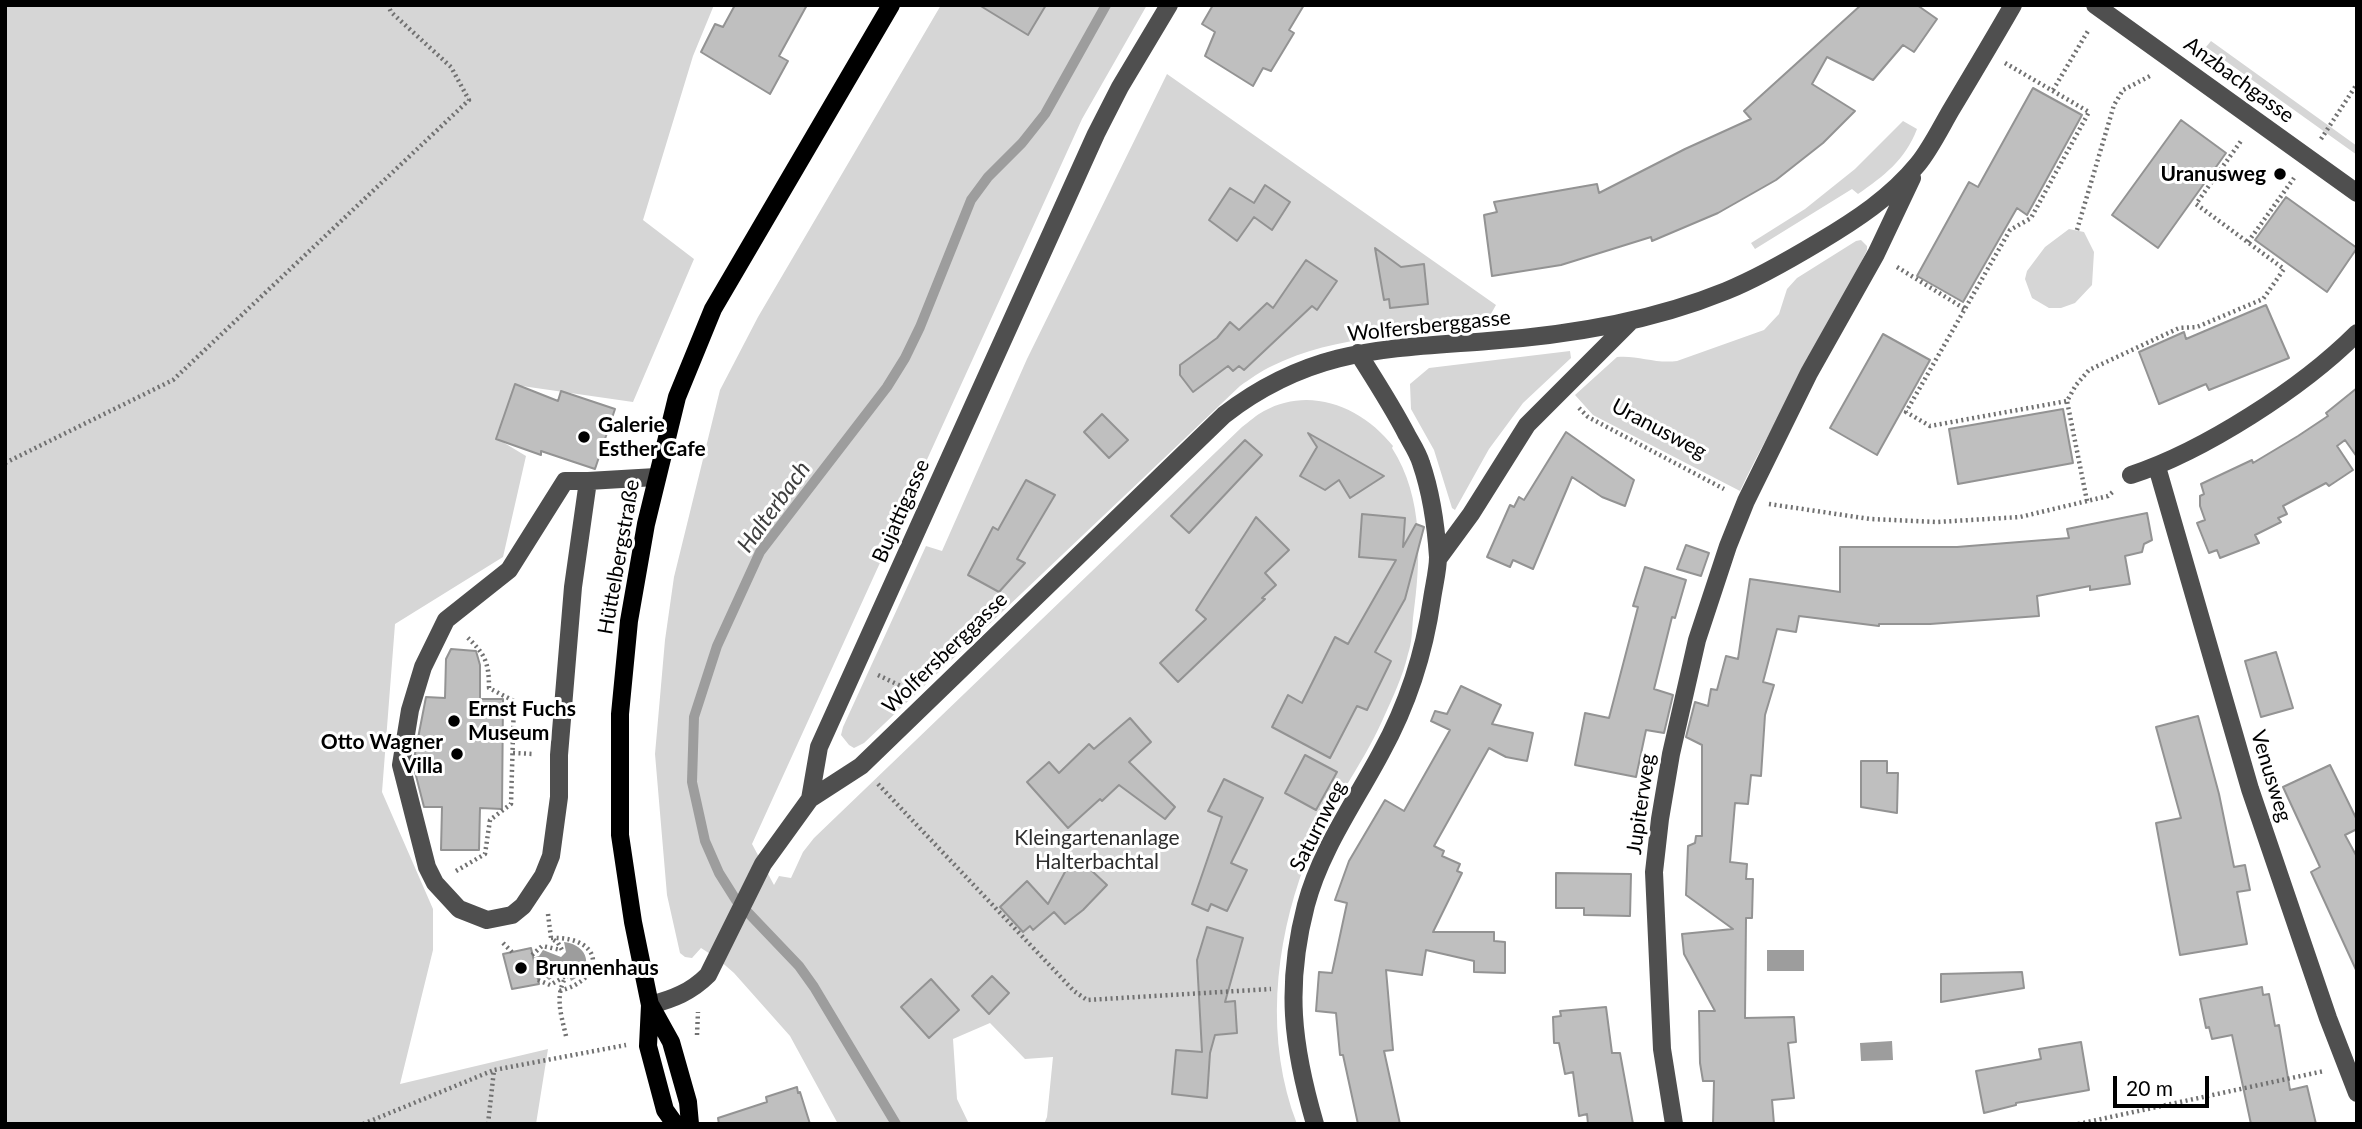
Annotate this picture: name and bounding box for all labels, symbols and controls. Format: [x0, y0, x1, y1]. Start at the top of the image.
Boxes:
street label: Anzbachgasse [2179, 32, 2299, 128]
place label: Uranusweg [2161, 161, 2266, 187]
marker: Uranusweg [2272, 166, 2288, 182]
street label: Wolfersberggasse [1346, 305, 1512, 347]
street label: Uranusweg [1607, 393, 1711, 465]
place label: Galerie Esther Cafe [598, 412, 706, 462]
marker: Galerie Esther Cafe [576, 429, 592, 445]
street label: Bujattigasse [867, 455, 935, 567]
water label: Halterbach [732, 456, 816, 558]
street label: Hüttelbergstraße [593, 478, 645, 636]
street label: Wolfersberggasse [877, 587, 1013, 719]
place label: Ernst Fuchs Museum [468, 696, 576, 746]
marker: Ernst Fuchs Museum [446, 713, 462, 729]
street label: Venusweg [2245, 727, 2297, 825]
place label: Otto Wagner Villa [321, 729, 443, 779]
marker: Otto Wagner Villa [449, 746, 465, 762]
street label: Jupiterweg [1621, 752, 1661, 856]
street label: Saturnweg [1284, 776, 1352, 876]
park label: Kleingartenanlage Halterbachtal [1014, 825, 1180, 875]
place label: Brunnenhaus [535, 955, 659, 981]
marker: Brunnenhaus [513, 960, 529, 976]
scale bar [2117, 1062, 2213, 1106]
text: 20 m [2126, 1075, 2173, 1100]

